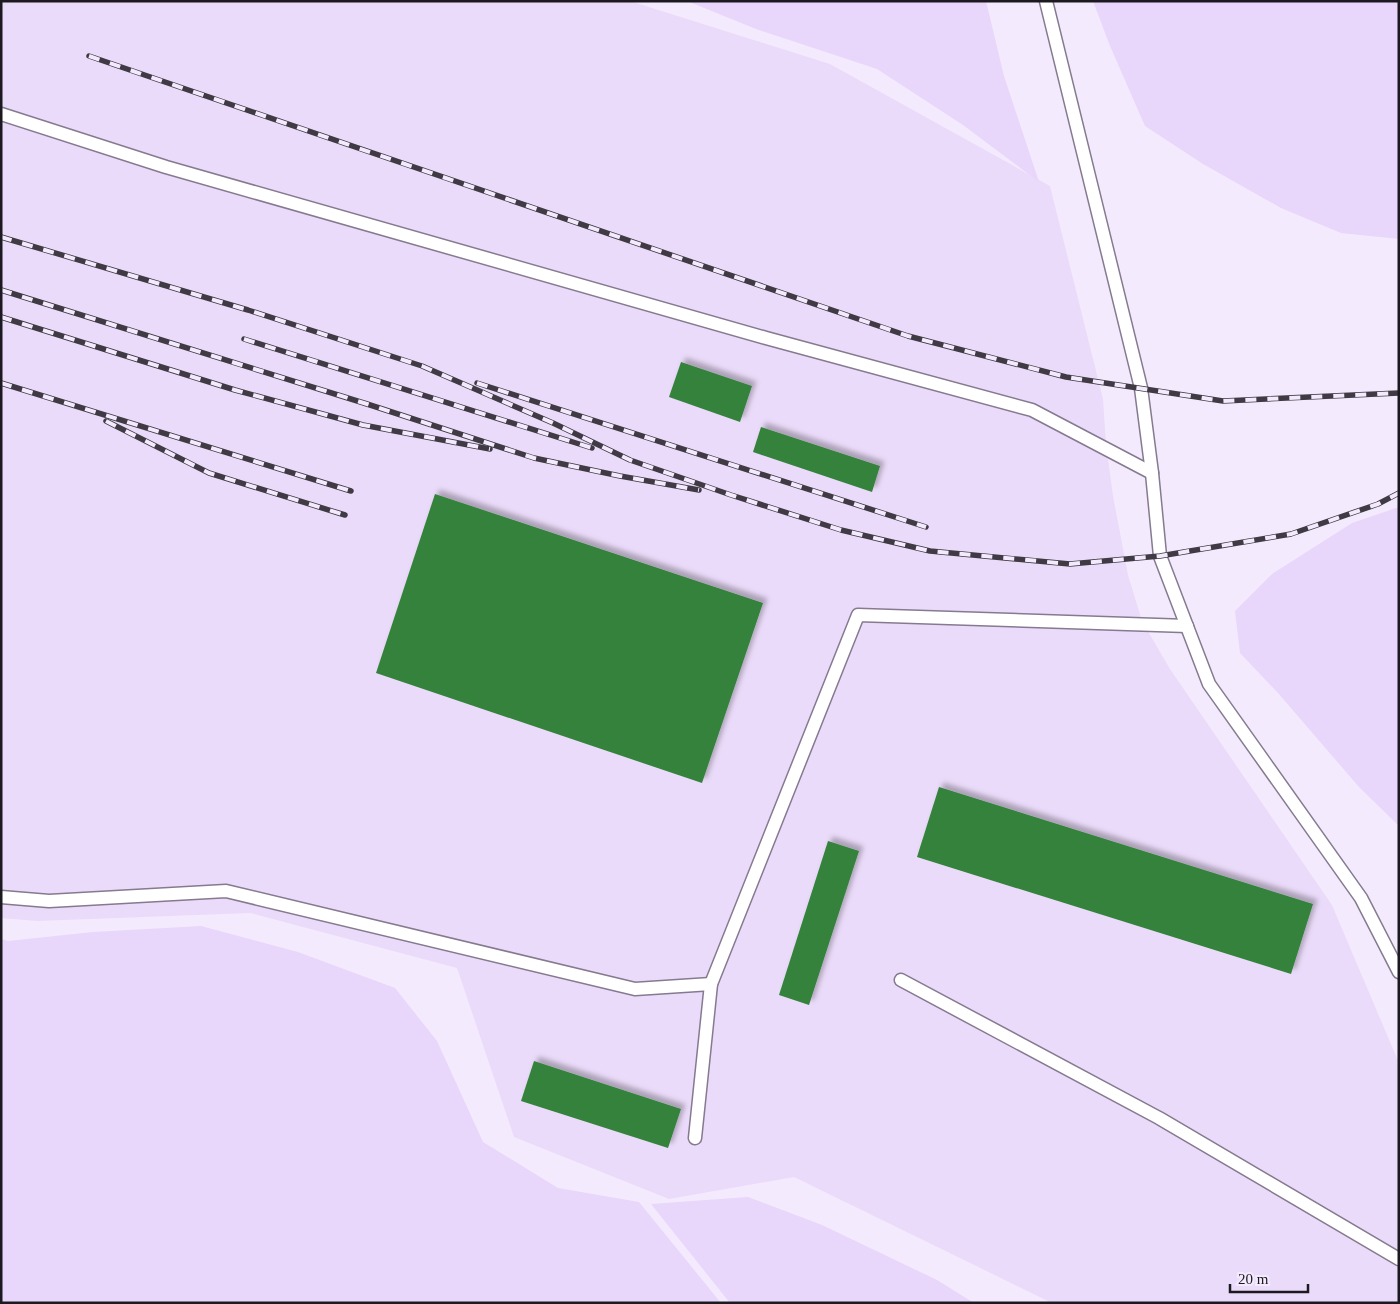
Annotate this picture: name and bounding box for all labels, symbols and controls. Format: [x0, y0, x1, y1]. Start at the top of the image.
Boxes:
scale bar [1230, 1262, 1308, 1294]
text: 20 m [1238, 1271, 1269, 1287]

